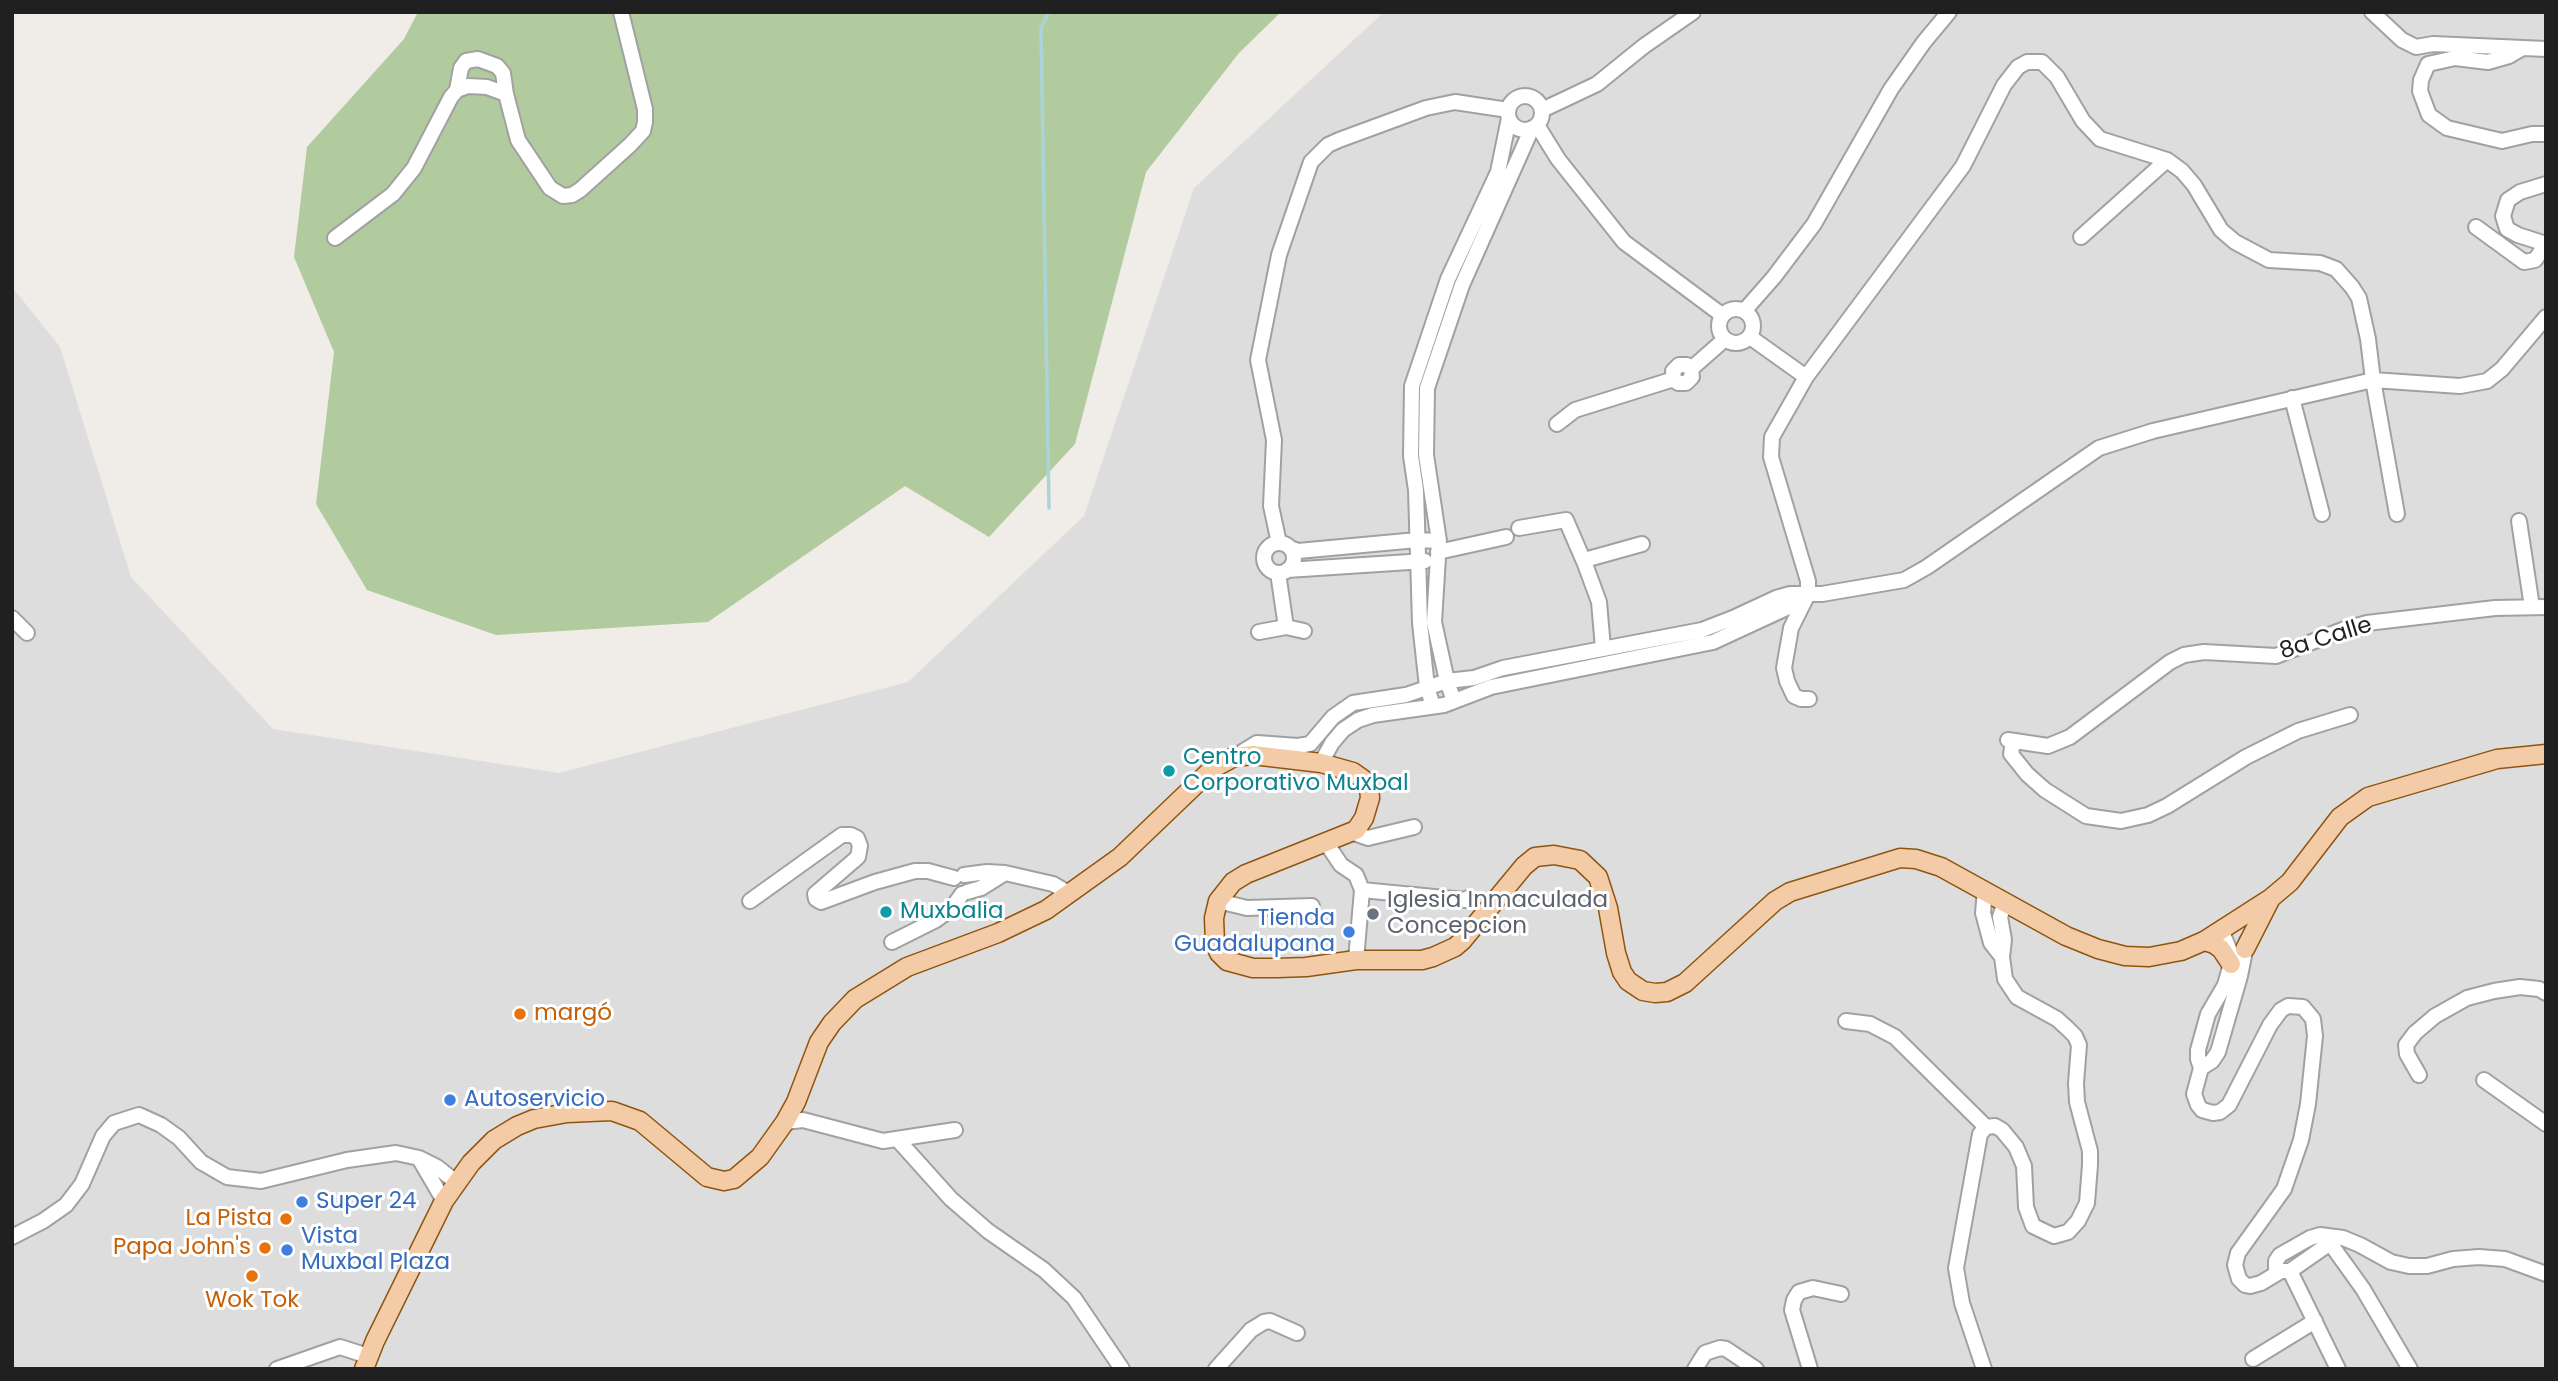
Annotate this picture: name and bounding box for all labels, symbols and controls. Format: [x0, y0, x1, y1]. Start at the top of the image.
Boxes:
street label: 8a Calle [2277, 612, 2375, 666]
place label: Centro Corporativo Muxbal [1183, 744, 1409, 798]
marker: Centro Corporativo Muxbal [1161, 763, 1177, 779]
place label: Iglesia Inmaculada Concepcion [1387, 887, 1608, 941]
place label: Muxbalia [900, 898, 1003, 926]
marker: Muxbalia [878, 904, 894, 920]
place label: Tienda Guadalupana [1174, 905, 1335, 959]
marker: Iglesia Inmaculada Concepcion [1365, 906, 1381, 922]
marker: Tienda Guadalupana [1341, 924, 1357, 940]
place label: margó [534, 1000, 612, 1028]
marker: margó [512, 1006, 528, 1022]
place label: Autoservicio [464, 1086, 605, 1114]
marker: Autoservicio [442, 1092, 458, 1108]
place label: Super 24 [316, 1188, 416, 1216]
marker: Super 24 [294, 1194, 310, 1210]
place label: La Pista [185, 1205, 272, 1233]
marker: La Pista [278, 1211, 294, 1227]
place label: Vista Muxbal Plaza [301, 1223, 450, 1277]
place label: Papa John's [113, 1234, 251, 1262]
marker: Papa John's [257, 1240, 273, 1256]
marker: Vista Muxbal Plaza [279, 1242, 295, 1258]
marker: Wok Tok [244, 1268, 260, 1284]
place label: Wok Tok [205, 1287, 299, 1315]

